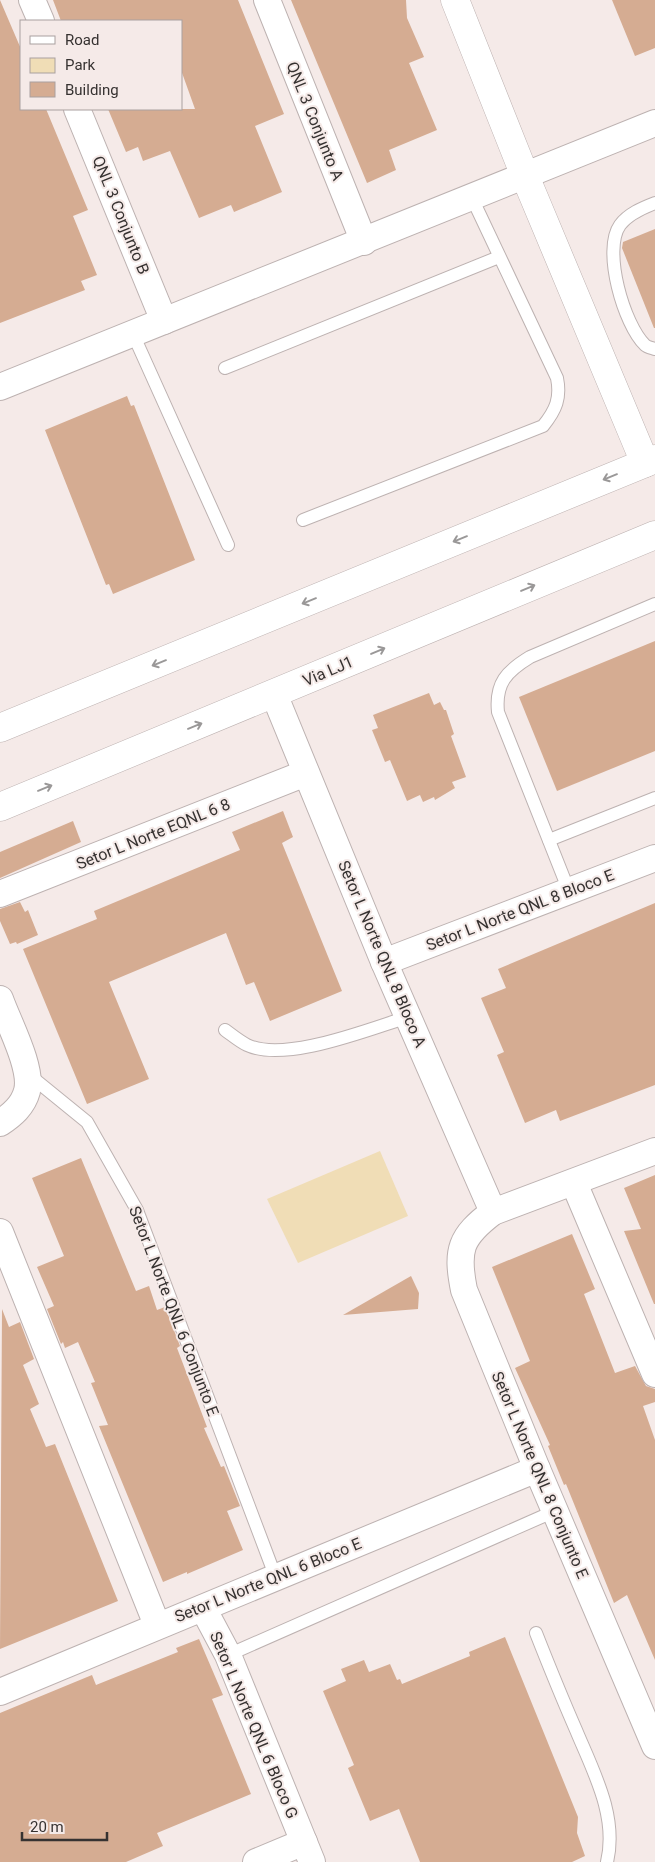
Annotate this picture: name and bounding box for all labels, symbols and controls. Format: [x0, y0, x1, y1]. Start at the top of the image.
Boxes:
legend [20, 20, 182, 110]
text: Road [65, 31, 99, 49]
text: Park [65, 56, 96, 74]
street label: QNL 3 Conjunto A [283, 59, 348, 184]
text: Building [65, 81, 119, 99]
street label: QNL 3 Conjunto B [89, 153, 153, 277]
one-way arrow [603, 473, 618, 482]
one-way arrow [453, 535, 468, 544]
one-way arrow [520, 583, 535, 592]
one-way arrow [302, 596, 317, 606]
one-way arrow [370, 645, 385, 655]
street label: Via LJ1 [300, 652, 356, 690]
one-way arrow [152, 658, 167, 668]
one-way arrow [187, 721, 202, 731]
one-way arrow [37, 783, 52, 793]
street label: Setor L Norte EQNL 6 8 [73, 794, 233, 874]
street label: Setor L Norte QNL 8 Bloco A [334, 858, 430, 1051]
street label: Setor L Norte QNL 8 Bloco E [423, 865, 617, 955]
street label: Setor L Norte QNL 6 Conjunto E [125, 1203, 223, 1419]
street label: Setor L Norte QNL 8 Conjunto E [488, 1369, 592, 1581]
street label: Setor L Norte QNL 6 Bloco E [172, 1534, 364, 1626]
street label: Setor L Norte QNL 6 Bloco G [206, 1629, 302, 1821]
scale bar [22, 1810, 108, 1842]
text: 20 m [30, 1818, 64, 1836]

